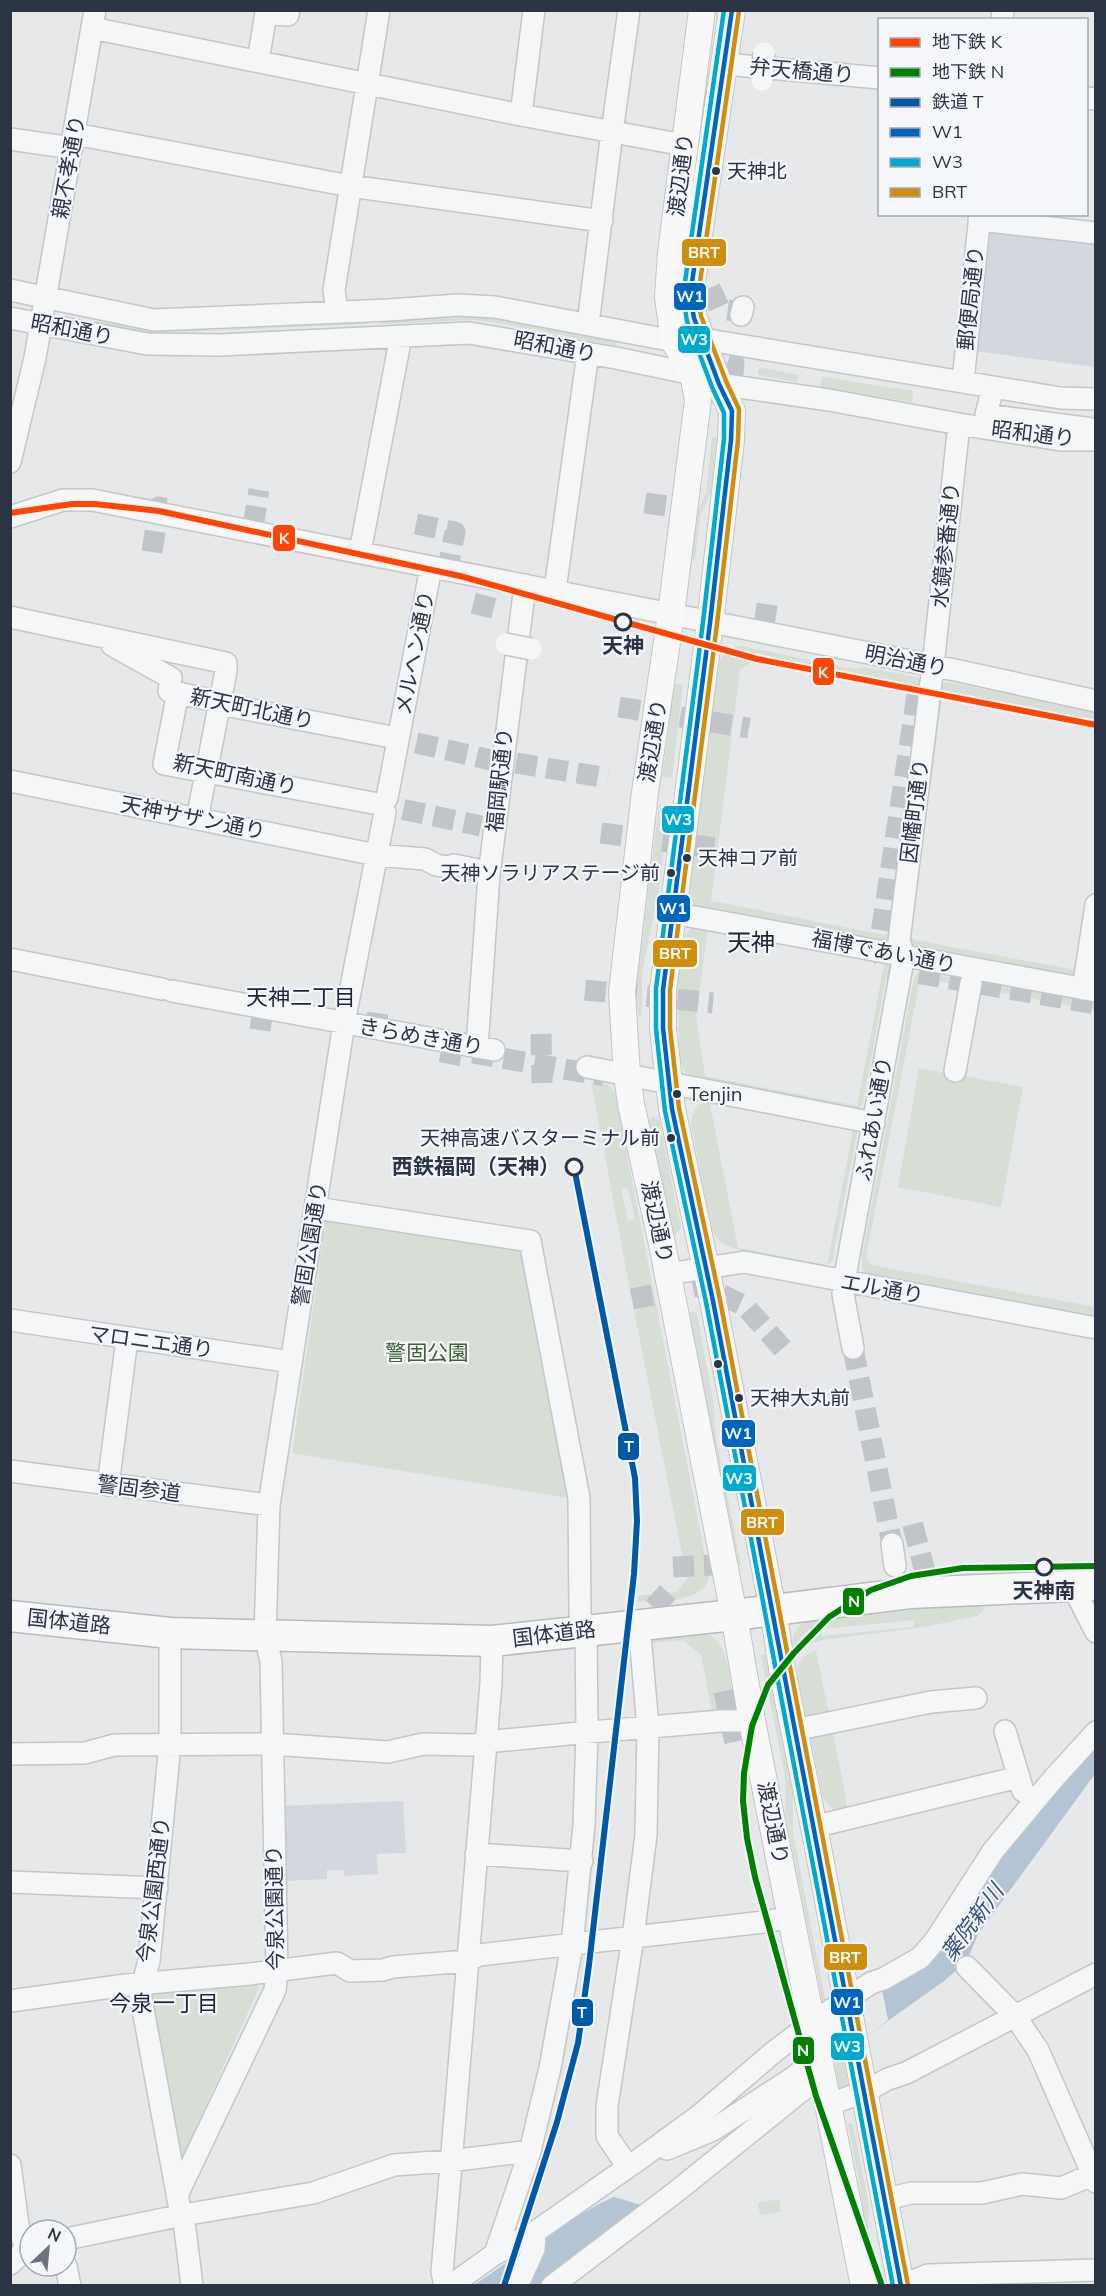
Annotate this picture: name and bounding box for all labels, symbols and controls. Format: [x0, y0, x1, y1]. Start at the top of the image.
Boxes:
legend [878, 18, 1088, 216]
text: 地下鉄 K [932, 30, 1003, 53]
street label: 弁天橋通り [749, 52, 856, 88]
text: 地下鉄 N [932, 60, 1004, 83]
text: 鉄道 T [932, 90, 984, 113]
street label: 親不孝通り [46, 113, 90, 221]
text: W1 [932, 120, 963, 143]
street label: 渡辺通り [662, 132, 698, 218]
text: W3 [932, 150, 963, 173]
place label: 天神北 [727, 158, 787, 183]
marker: 天神北 [710, 165, 722, 177]
text: BRT [932, 180, 967, 203]
line badge: BRT [681, 238, 727, 267]
text: BRT [688, 242, 720, 262]
street label: 郵便局通り [952, 244, 988, 351]
line badge: W1 [673, 282, 707, 311]
text: W1 [676, 286, 704, 306]
street label: 昭和通り [28, 308, 116, 350]
street label: 昭和通り [511, 325, 599, 367]
line badge: W3 [677, 325, 711, 354]
text: W3 [680, 329, 708, 349]
street label: 昭和通り [990, 415, 1076, 451]
street label: 水鏡参番通り [925, 481, 965, 609]
line badge: K [272, 524, 296, 552]
text: K [279, 528, 291, 548]
street label: メルヘン通り [389, 588, 439, 717]
marker: 天神 [614, 613, 632, 631]
place label: 天神 [602, 632, 644, 658]
street label: 明治通り [862, 639, 950, 681]
line badge: K [812, 657, 835, 686]
text: K [818, 662, 830, 682]
street label: 新天町北通り [188, 682, 317, 734]
street label: 渡辺通り [633, 697, 671, 784]
street label: 福岡駅通り [481, 726, 517, 833]
street label: 新天町南通り [171, 748, 300, 800]
street label: 因幡町通り [895, 757, 933, 865]
street label: 天神サザン通り [119, 790, 268, 844]
line badge: W3 [661, 805, 695, 834]
text: W3 [664, 809, 692, 829]
place label: 天神コア前 [698, 845, 798, 870]
marker: 天神コア前 [681, 852, 693, 864]
place label: 天神ソラリアステージ前 [440, 860, 660, 885]
marker: 天神ソラリアステージ前 [665, 867, 677, 879]
line badge: W1 [656, 894, 691, 923]
text: W1 [659, 898, 687, 918]
street label: 福博であい通り [810, 924, 959, 978]
district label: 天神 [727, 927, 775, 957]
line badge: BRT [652, 939, 698, 968]
text: BRT [659, 943, 691, 963]
district label: 天神二丁目 [246, 983, 356, 1011]
street label: きらめき通り [357, 1012, 485, 1060]
street label: ふれあい通り [849, 1055, 897, 1183]
place label: Tenjin [688, 1081, 742, 1106]
marker: Tenjin [671, 1088, 683, 1100]
place label: 天神高速バスターミナル前 [420, 1125, 660, 1150]
marker: 天神高速バスターミナル前 [665, 1132, 677, 1144]
place label: 西鉄福岡（天神） [392, 1153, 560, 1179]
marker: 西鉄福岡（天神） [565, 1158, 583, 1176]
street label: 渡辺通り [637, 1178, 679, 1266]
street label: 警固公園通り [286, 1180, 332, 1308]
street label: エル通り [839, 1268, 926, 1308]
street label: マロニエ通り [87, 1319, 215, 1363]
park label: 警固公園 [385, 1339, 469, 1365]
unlabelled marker [712, 1358, 724, 1370]
place label: 天神大丸前 [750, 1385, 850, 1410]
marker: 天神大丸前 [733, 1392, 745, 1404]
line badge: W1 [721, 1419, 756, 1448]
text: W1 [724, 1423, 752, 1443]
line badge: T [617, 1432, 640, 1461]
text: T [624, 1436, 634, 1456]
line badge: W3 [722, 1464, 757, 1492]
text: W3 [725, 1468, 753, 1488]
street label: 警固参道 [96, 1470, 182, 1506]
line badge: BRT [740, 1508, 785, 1536]
text: BRT [746, 1512, 778, 1532]
marker: 天神南 [1035, 1558, 1053, 1576]
place label: 天神南 [1013, 1577, 1076, 1603]
line badge: N [842, 1587, 865, 1616]
text: N [848, 1591, 860, 1611]
street label: 国体道路 [26, 1604, 112, 1638]
street label: 国体道路 [511, 1615, 597, 1651]
street label: 渡辺通り [753, 1779, 795, 1867]
street label: 今泉公園西通り [131, 1815, 175, 1964]
street label: 今泉公園通り [260, 1845, 288, 1971]
water label: 薬院新川 [935, 1877, 1010, 1966]
line badge: BRT [823, 1943, 868, 1971]
text: BRT [829, 1947, 861, 1967]
line badge: W1 [830, 1988, 864, 2016]
district label: 今泉一丁目 [109, 1989, 219, 2017]
text: W1 [833, 1992, 861, 2012]
line badge: T [571, 1998, 594, 2027]
text: T [577, 2002, 587, 2022]
line badge: W3 [830, 2032, 865, 2061]
line badge: N [792, 2036, 815, 2065]
text: W3 [833, 2036, 861, 2056]
text: N [797, 2040, 809, 2060]
north arrow [18, 2218, 78, 2278]
text: N [45, 2223, 64, 2246]

